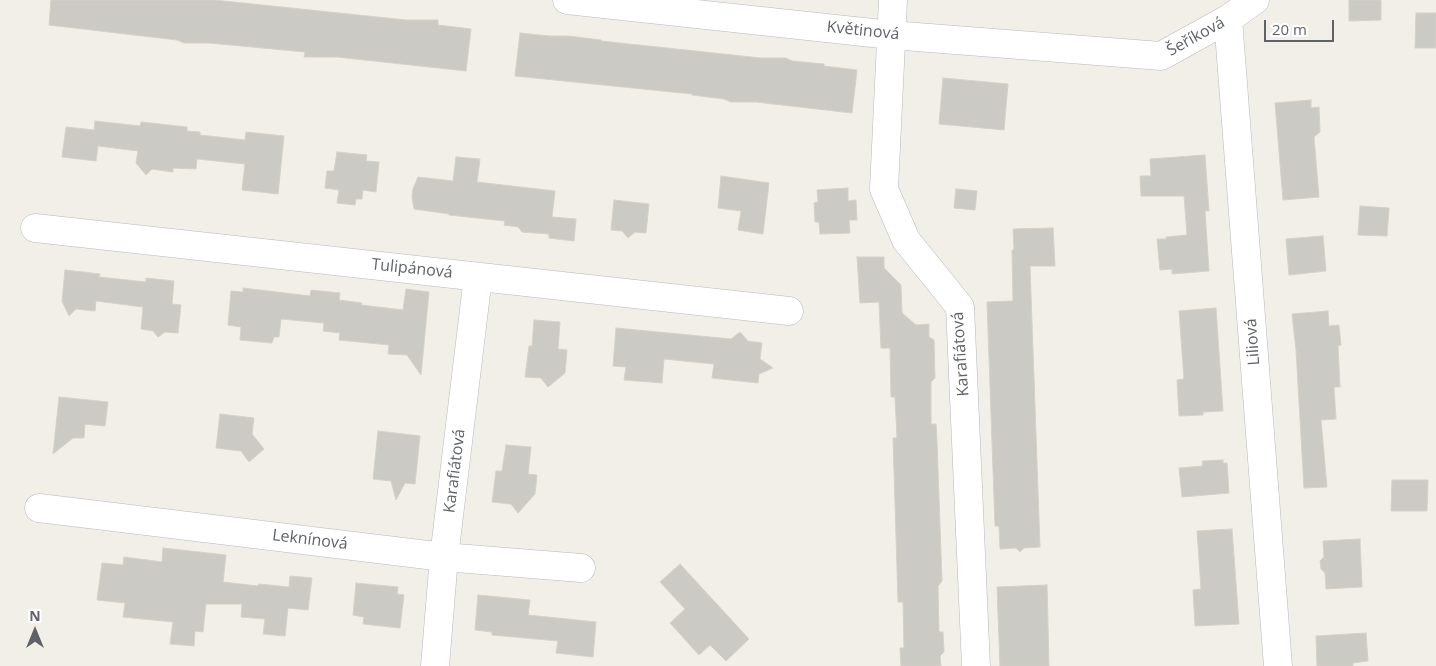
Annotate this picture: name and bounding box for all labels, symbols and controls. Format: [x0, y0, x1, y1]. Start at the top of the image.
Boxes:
scale bar [1266, 10, 1336, 42]
street label: Šeříková [1164, 13, 1228, 61]
street label: Květinová [826, 18, 900, 44]
text: 20 m [1272, 19, 1307, 39]
street label: Tulipánová [370, 255, 454, 283]
street label: Karafiátová [948, 311, 974, 397]
street label: Liliová [1242, 318, 1264, 366]
street label: Karafiátová [440, 428, 470, 514]
street label: Leknínová [271, 526, 349, 554]
north arrow [10, 606, 60, 656]
text: N [29, 606, 41, 625]

